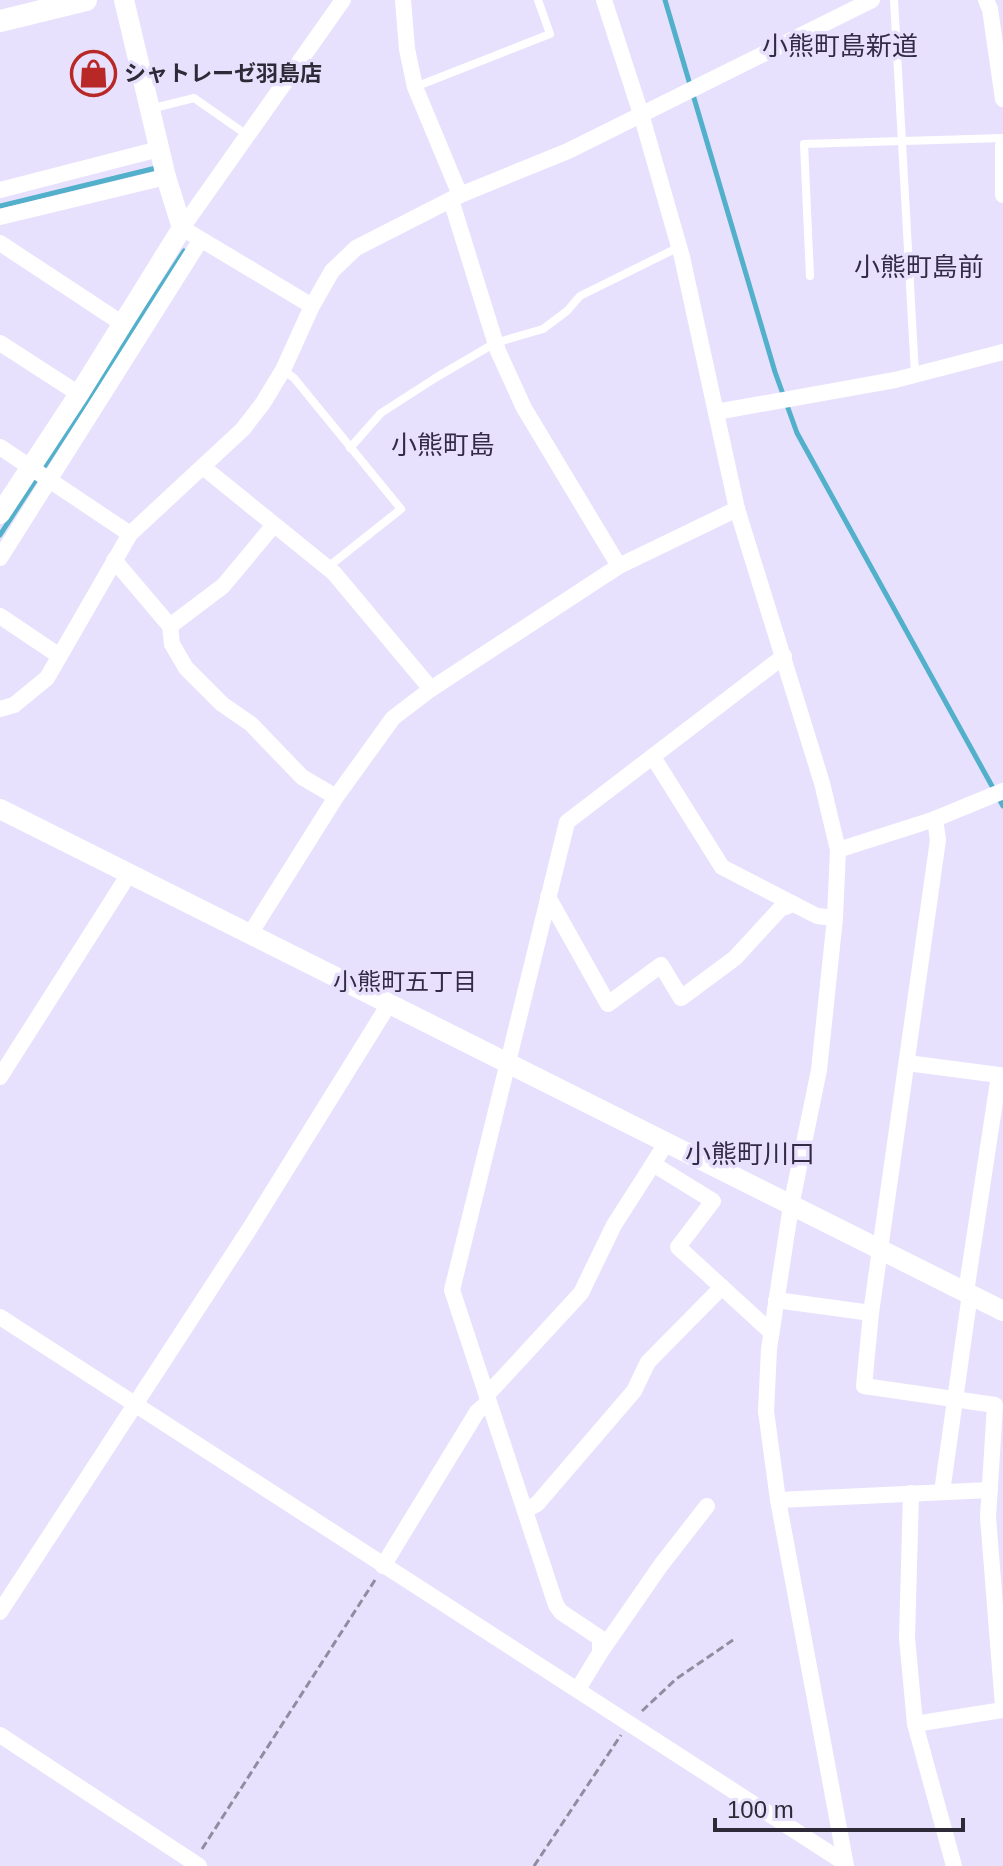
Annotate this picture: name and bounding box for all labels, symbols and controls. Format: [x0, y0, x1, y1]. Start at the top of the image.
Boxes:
district label: 小熊町島新道 [762, 31, 918, 61]
shop icon: シャトレーゼ羽島店 [69, 49, 117, 97]
place label: シャトレーゼ羽島店 [124, 61, 322, 86]
district label: 小熊町島前 [854, 252, 984, 282]
district label: 小熊町島 [391, 430, 495, 460]
district label: 小熊町五丁目 [333, 968, 477, 995]
district label: 小熊町川口 [685, 1139, 815, 1169]
scale bar [715, 1782, 963, 1832]
text: 100 m [727, 1796, 794, 1823]

